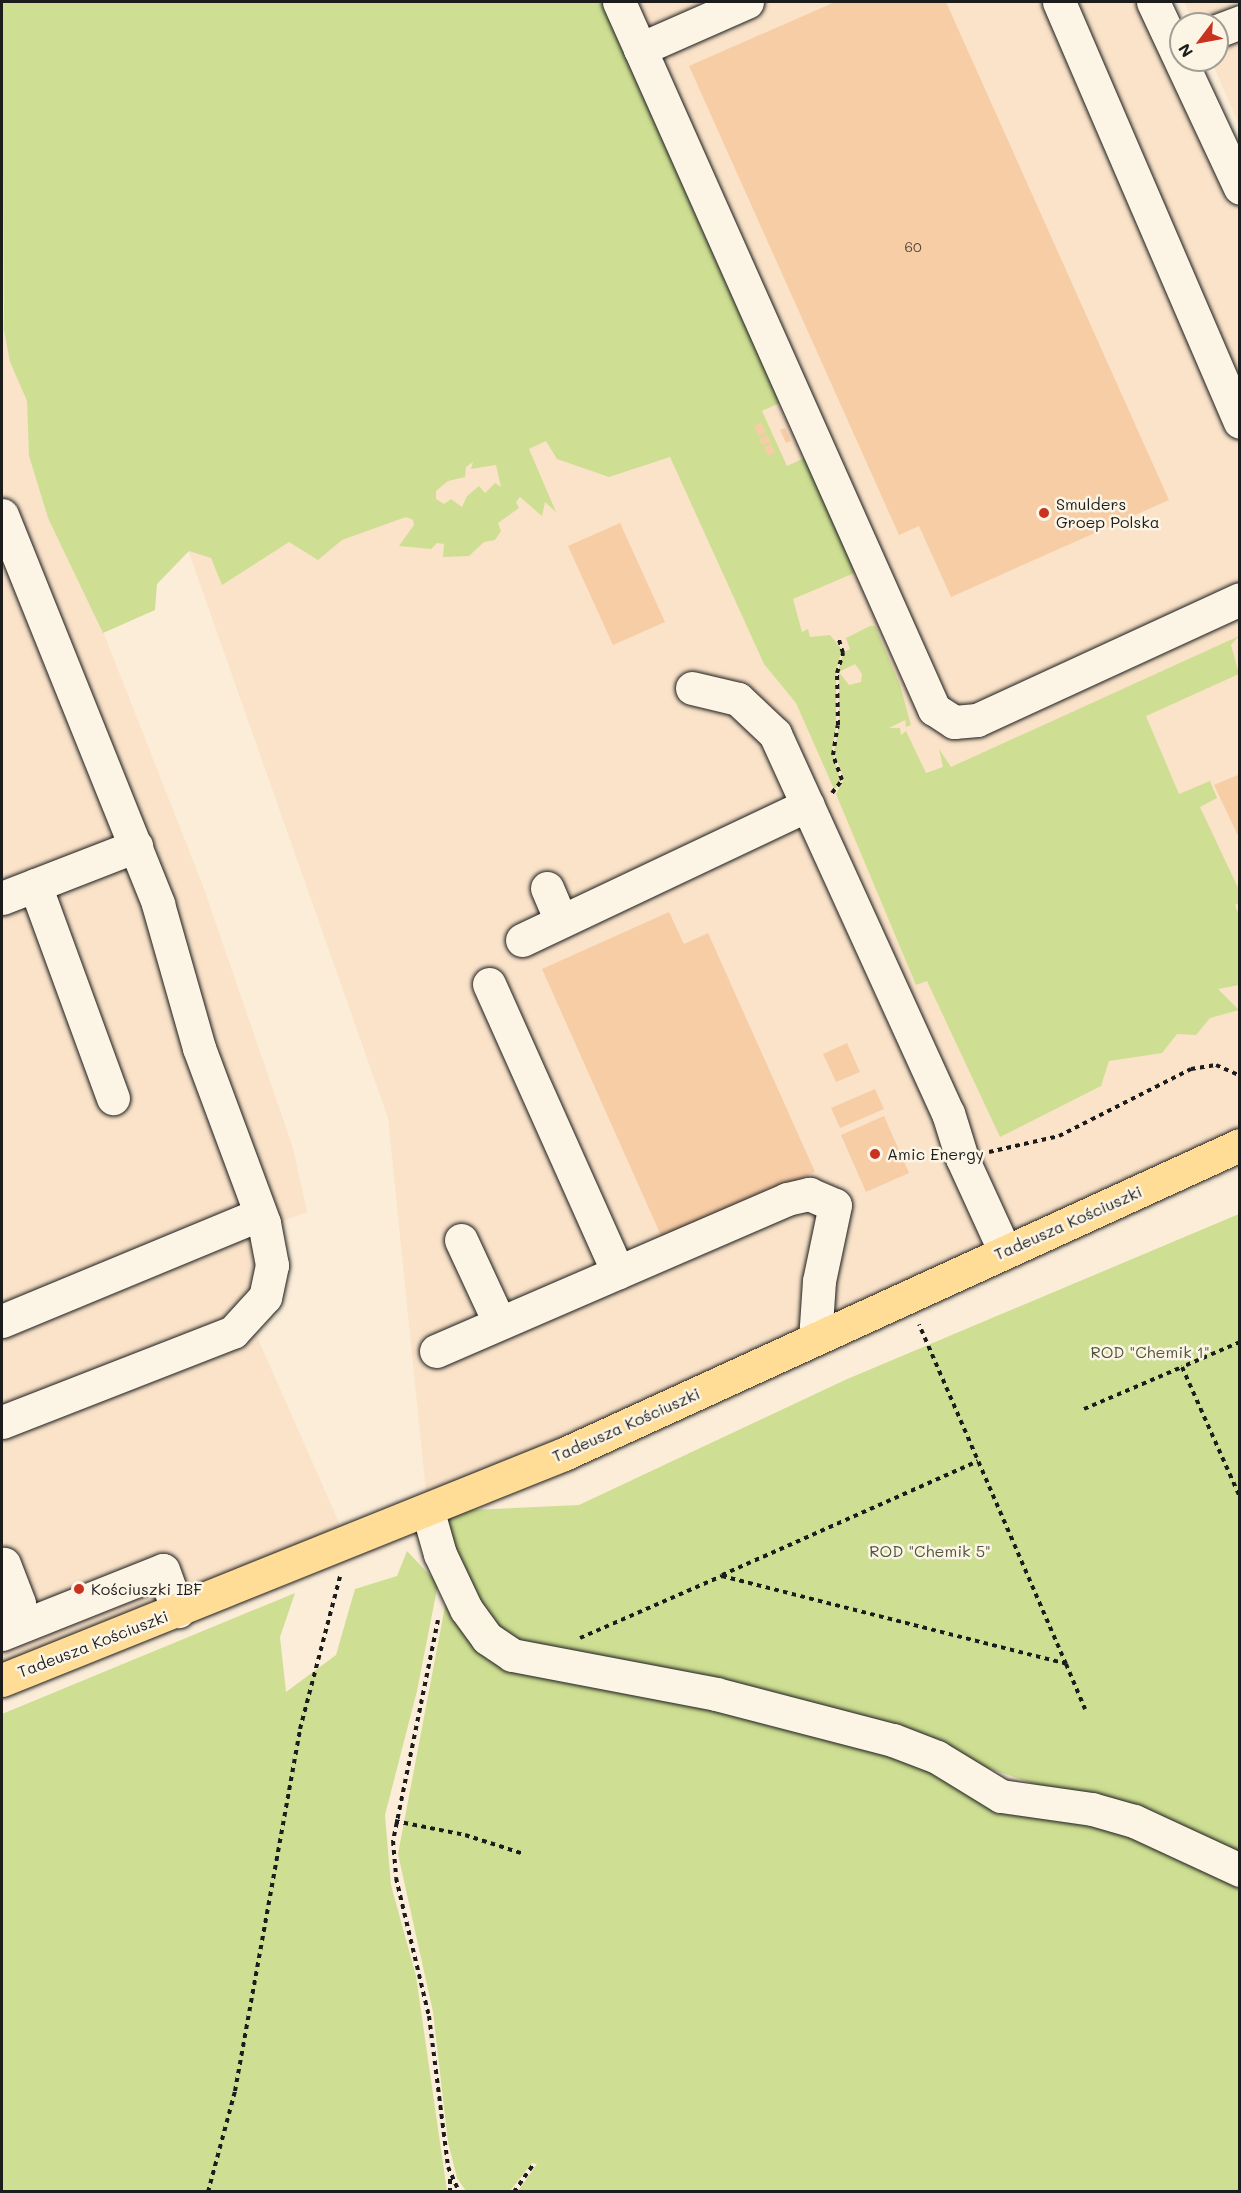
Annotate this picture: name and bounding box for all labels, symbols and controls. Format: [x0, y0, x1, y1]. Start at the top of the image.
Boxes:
north arrow [1169, 12, 1229, 72]
text: N [1173, 40, 1197, 61]
house number: 60 [904, 239, 922, 255]
place label: Smulders Groep Polska [1056, 494, 1160, 532]
marker: Smulders Groep Polska [1037, 506, 1051, 520]
place label: Amic Energy [887, 1144, 984, 1164]
marker: Amic Energy [868, 1147, 882, 1161]
street label: Tadeusza Kościuszki [991, 1182, 1145, 1264]
park label: ROD "Chemik 1" [1090, 1342, 1210, 1362]
street label: Tadeusza Kościuszki [549, 1384, 703, 1466]
park label: ROD "Chemik 5" [869, 1541, 991, 1561]
place label: Kościuszki IBF [91, 1579, 202, 1599]
marker: Kościuszki IBF [72, 1582, 86, 1596]
street label: Tadeusza Kościuszki [15, 1606, 171, 1682]

